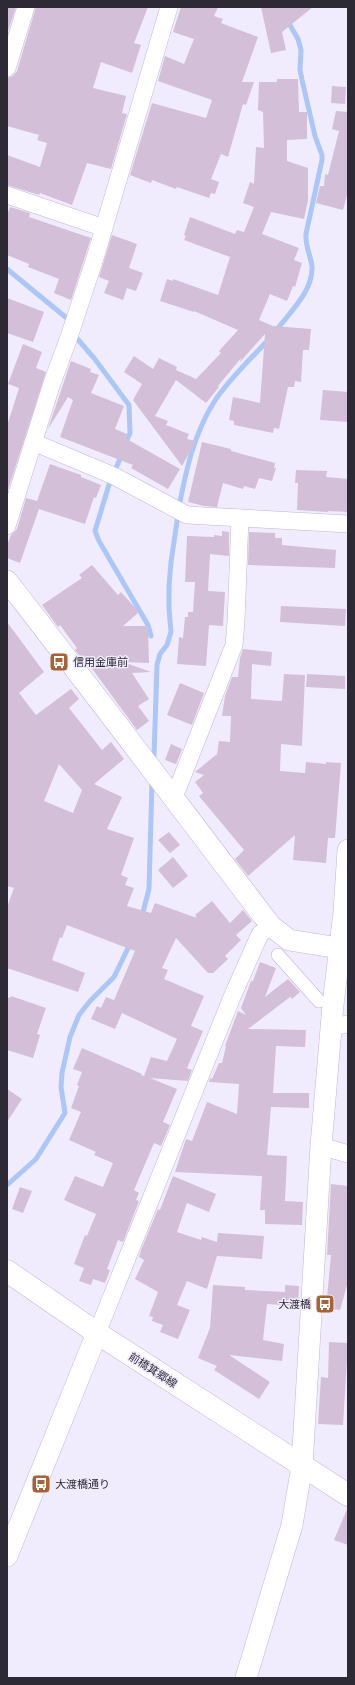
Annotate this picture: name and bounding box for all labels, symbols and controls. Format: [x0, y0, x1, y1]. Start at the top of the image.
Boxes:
bus stop icon: 信用金庫前 [48, 651, 70, 673]
place label: 信用金庫前 [73, 656, 128, 669]
bus stop icon: 大渡橋 [314, 1293, 336, 1315]
place label: 大渡橋 [278, 1298, 311, 1311]
street label: 前橋箕郷線 [126, 1350, 179, 1391]
bus stop icon: 大渡橋通り [30, 1473, 52, 1495]
place label: 大渡橋通り [55, 1478, 110, 1491]

